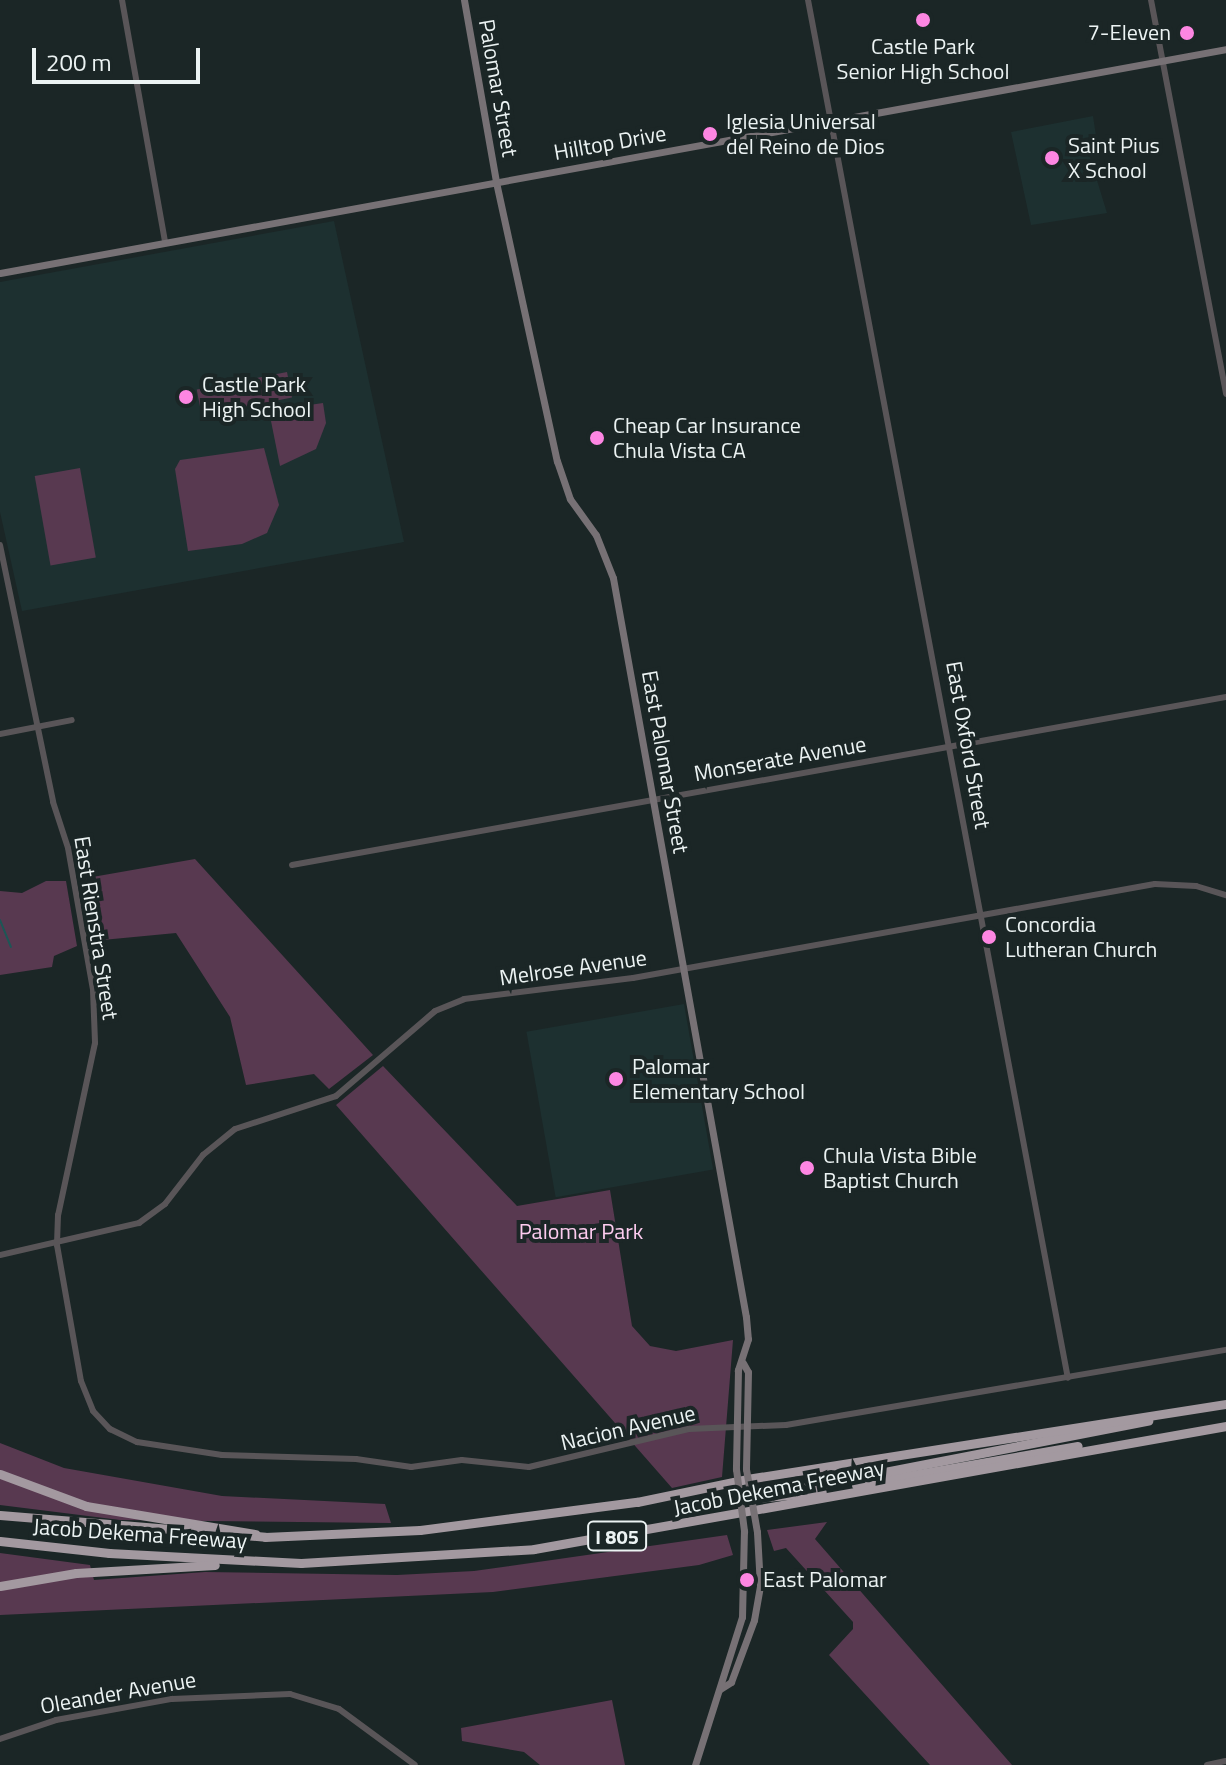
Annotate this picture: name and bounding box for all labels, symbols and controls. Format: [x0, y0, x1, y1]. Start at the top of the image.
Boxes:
marker: Castle Park Senior High School [914, 11, 932, 29]
street label: Palomar Street [473, 17, 523, 159]
place label: 7-Eleven [1088, 20, 1171, 46]
marker: 7-Eleven [1178, 24, 1196, 42]
scale bar [36, 32, 204, 82]
place label: Castle Park Senior High School [836, 33, 1010, 84]
text: 200 m [46, 44, 112, 80]
place label: Iglesia Universal del Reino de Dios [726, 108, 885, 160]
street label: Hilltop Drive [552, 120, 668, 166]
marker: Iglesia Universal del Reino de Dios [701, 125, 719, 143]
place label: Saint Pius X School [1068, 132, 1160, 184]
marker: Saint Pius X School [1043, 149, 1061, 167]
place label: Castle Park High School [202, 371, 311, 422]
marker: Castle Park High School [177, 388, 195, 406]
place label: Cheap Car Insurance Chula Vista CA [613, 412, 801, 464]
marker: Cheap Car Insurance Chula Vista CA [588, 429, 606, 447]
street label: East Oxford Street [940, 659, 996, 831]
street label: East Palomar Street [636, 669, 694, 855]
street label: Monserate Avenue [692, 731, 868, 787]
street label: East Rienstra Street [68, 834, 124, 1022]
place label: Concordia Lutheran Church [1005, 911, 1157, 962]
marker: Concordia Lutheran Church [980, 928, 998, 946]
street label: Melrose Avenue [498, 945, 648, 991]
place label: Palomar Elementary School [632, 1053, 805, 1104]
marker: Palomar Elementary School [607, 1070, 625, 1088]
place label: Chula Vista Bible Baptist Church [823, 1142, 977, 1194]
marker: Chula Vista Bible Baptist Church [798, 1159, 816, 1177]
park label: Palomar Park [519, 1219, 643, 1245]
street label: Nacion Avenue [558, 1400, 698, 1456]
street label: Jacob Dekema Freeway [671, 1455, 887, 1521]
street label: Jacob Dekema Freeway [32, 1513, 248, 1555]
road number: I 805 [587, 1520, 647, 1552]
place label: East Palomar [763, 1567, 887, 1593]
marker: East Palomar [738, 1571, 756, 1589]
street label: Oleander Avenue [38, 1666, 198, 1720]

